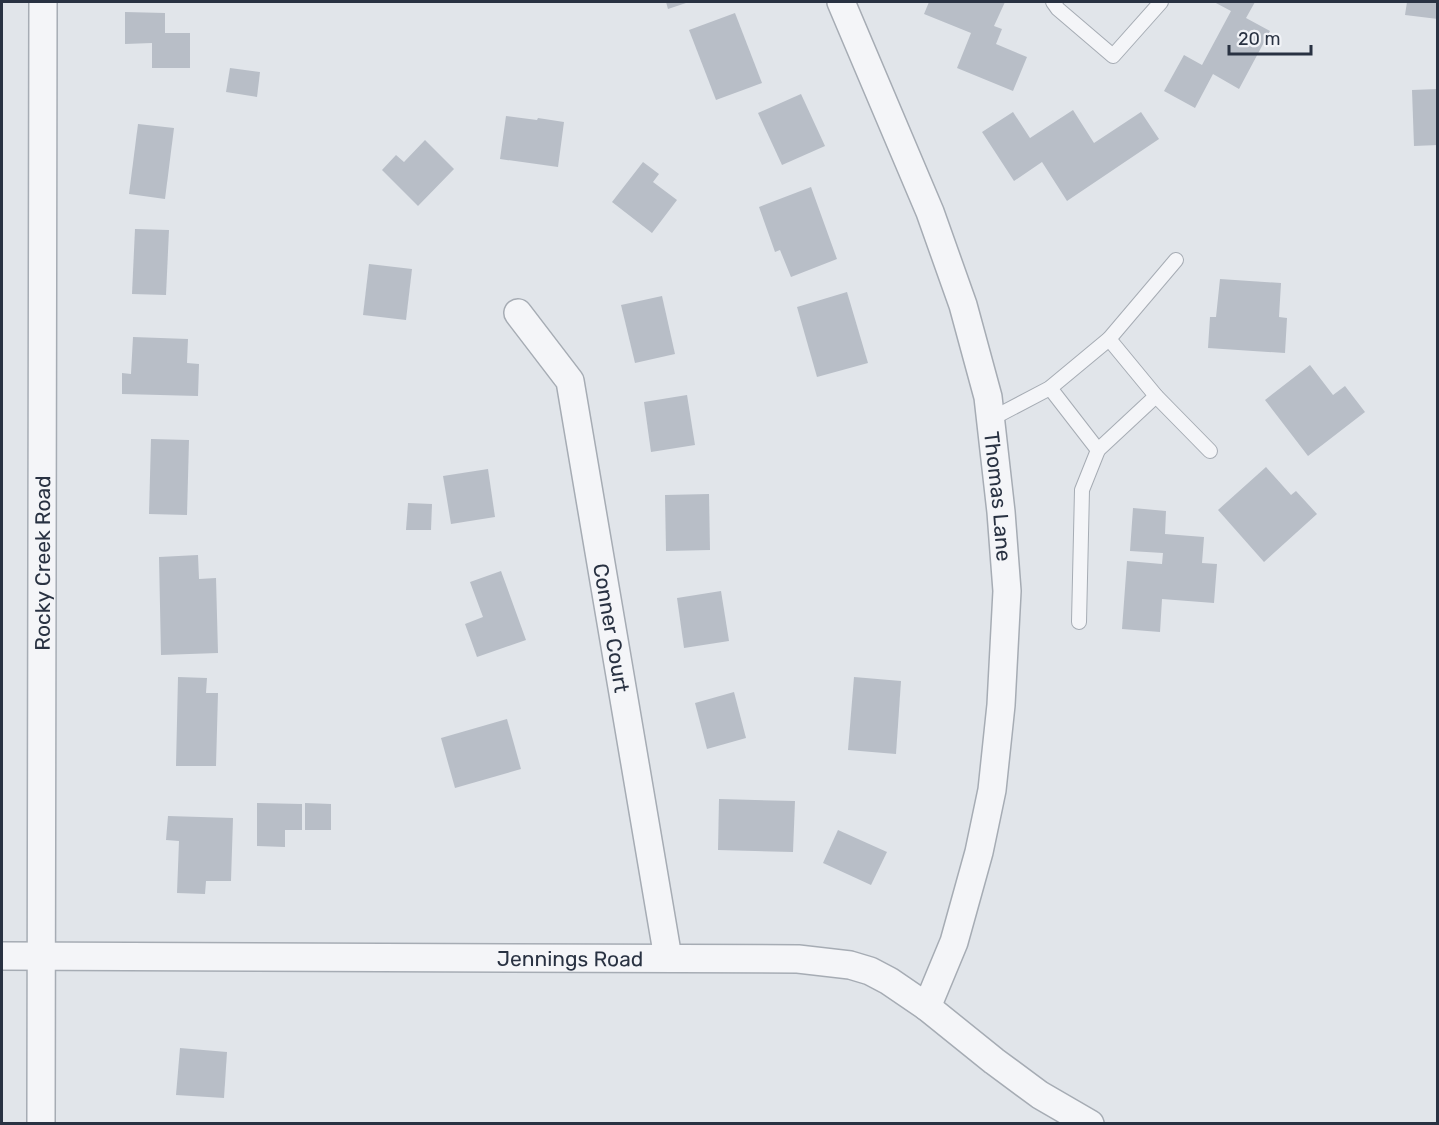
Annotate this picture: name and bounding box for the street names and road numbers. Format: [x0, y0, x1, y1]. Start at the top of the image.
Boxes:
street label: Thomas Lane [979, 430, 1017, 562]
street label: Rocky Creek Road [29, 475, 55, 651]
street label: Conner Court [589, 561, 635, 694]
street label: Jennings Road [497, 945, 643, 971]

